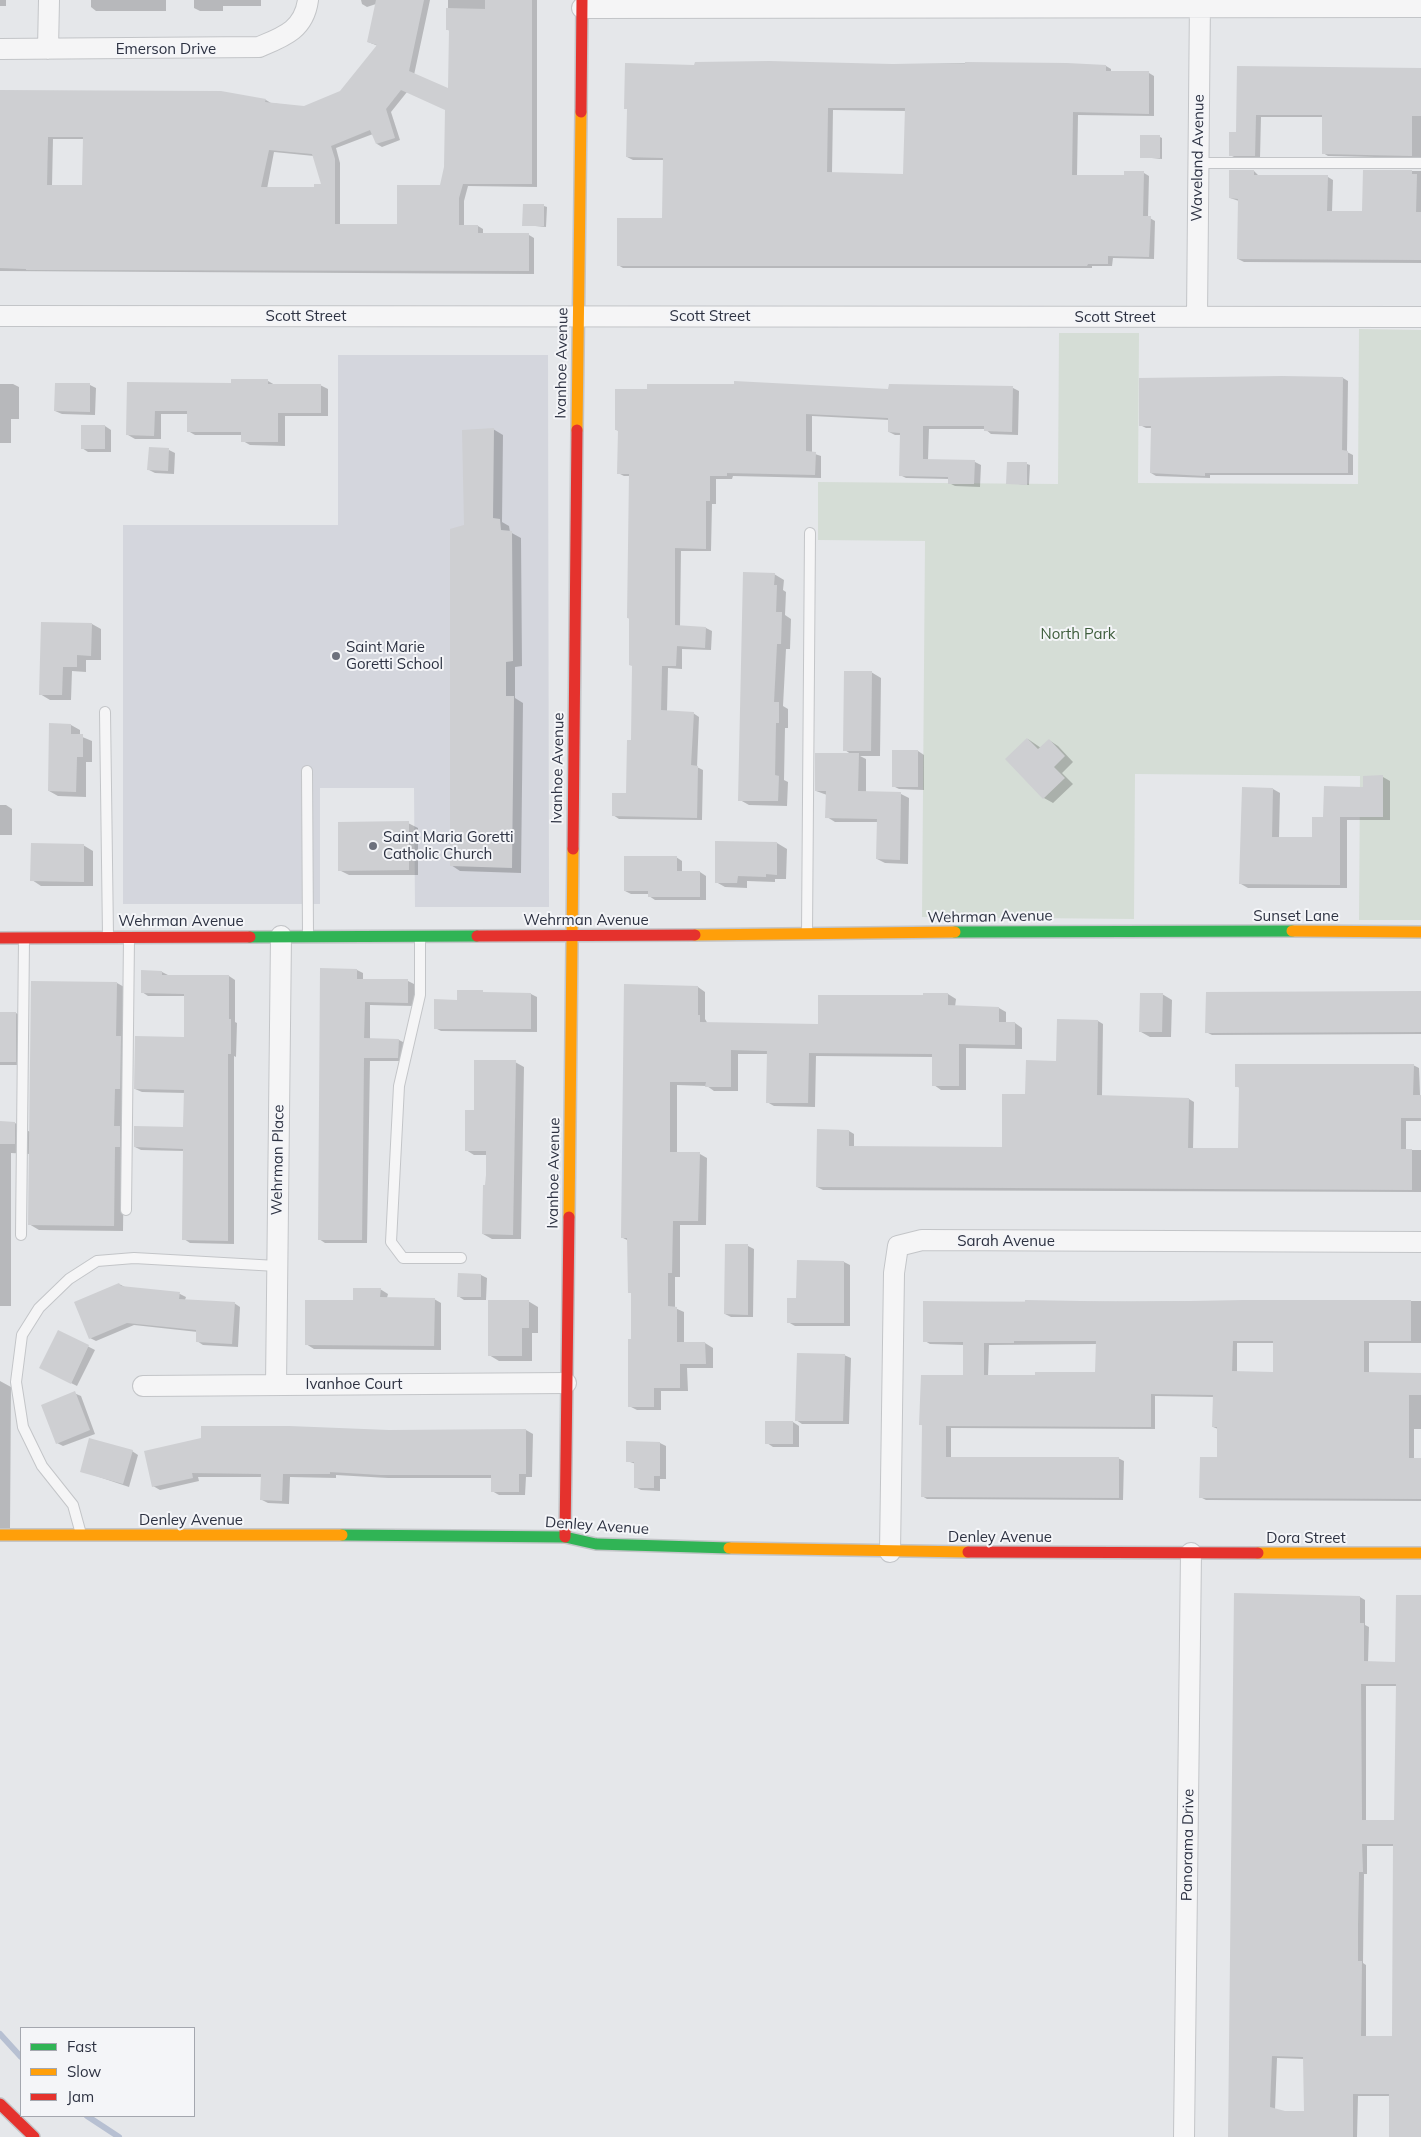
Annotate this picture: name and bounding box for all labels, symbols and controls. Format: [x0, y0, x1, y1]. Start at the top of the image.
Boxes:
street label: Emerson Drive [116, 40, 216, 58]
street label: Waveland Avenue [1188, 94, 1208, 222]
street label: Scott Street [266, 307, 346, 325]
street label: Ivanhoe Avenue [552, 307, 572, 419]
street label: Scott Street [670, 307, 750, 325]
street label: Scott Street [1075, 308, 1155, 326]
park label: North Park [1040, 625, 1116, 643]
place label: Saint Marie Goretti School [346, 638, 443, 673]
marker: Saint Marie Goretti School [330, 650, 342, 662]
street label: Ivanhoe Avenue [548, 712, 568, 824]
place label: Saint Maria Goretti Catholic Church [383, 828, 514, 863]
marker: Saint Maria Goretti Catholic Church [367, 840, 379, 852]
street label: Wehrman Avenue [927, 907, 1053, 927]
street label: Sunset Lane [1253, 907, 1339, 925]
street label: Wehrman Avenue [523, 911, 649, 929]
street label: Wehrman Avenue [118, 912, 244, 930]
street label: Wehrman Place [268, 1104, 288, 1216]
street label: Ivanhoe Avenue [544, 1117, 564, 1229]
street label: Sarah Avenue [957, 1232, 1055, 1250]
street label: Ivanhoe Court [306, 1375, 402, 1393]
street label: Denley Avenue [139, 1511, 243, 1529]
street label: Denley Avenue [545, 1513, 649, 1539]
street label: Denley Avenue [948, 1528, 1052, 1546]
street label: Dora Street [1266, 1529, 1346, 1547]
street label: Panorama Drive [1178, 1789, 1198, 1901]
legend [20, 2027, 195, 2117]
text: Fast [67, 2037, 97, 2056]
text: Slow [67, 2062, 101, 2081]
text: Jam [67, 2087, 94, 2106]

